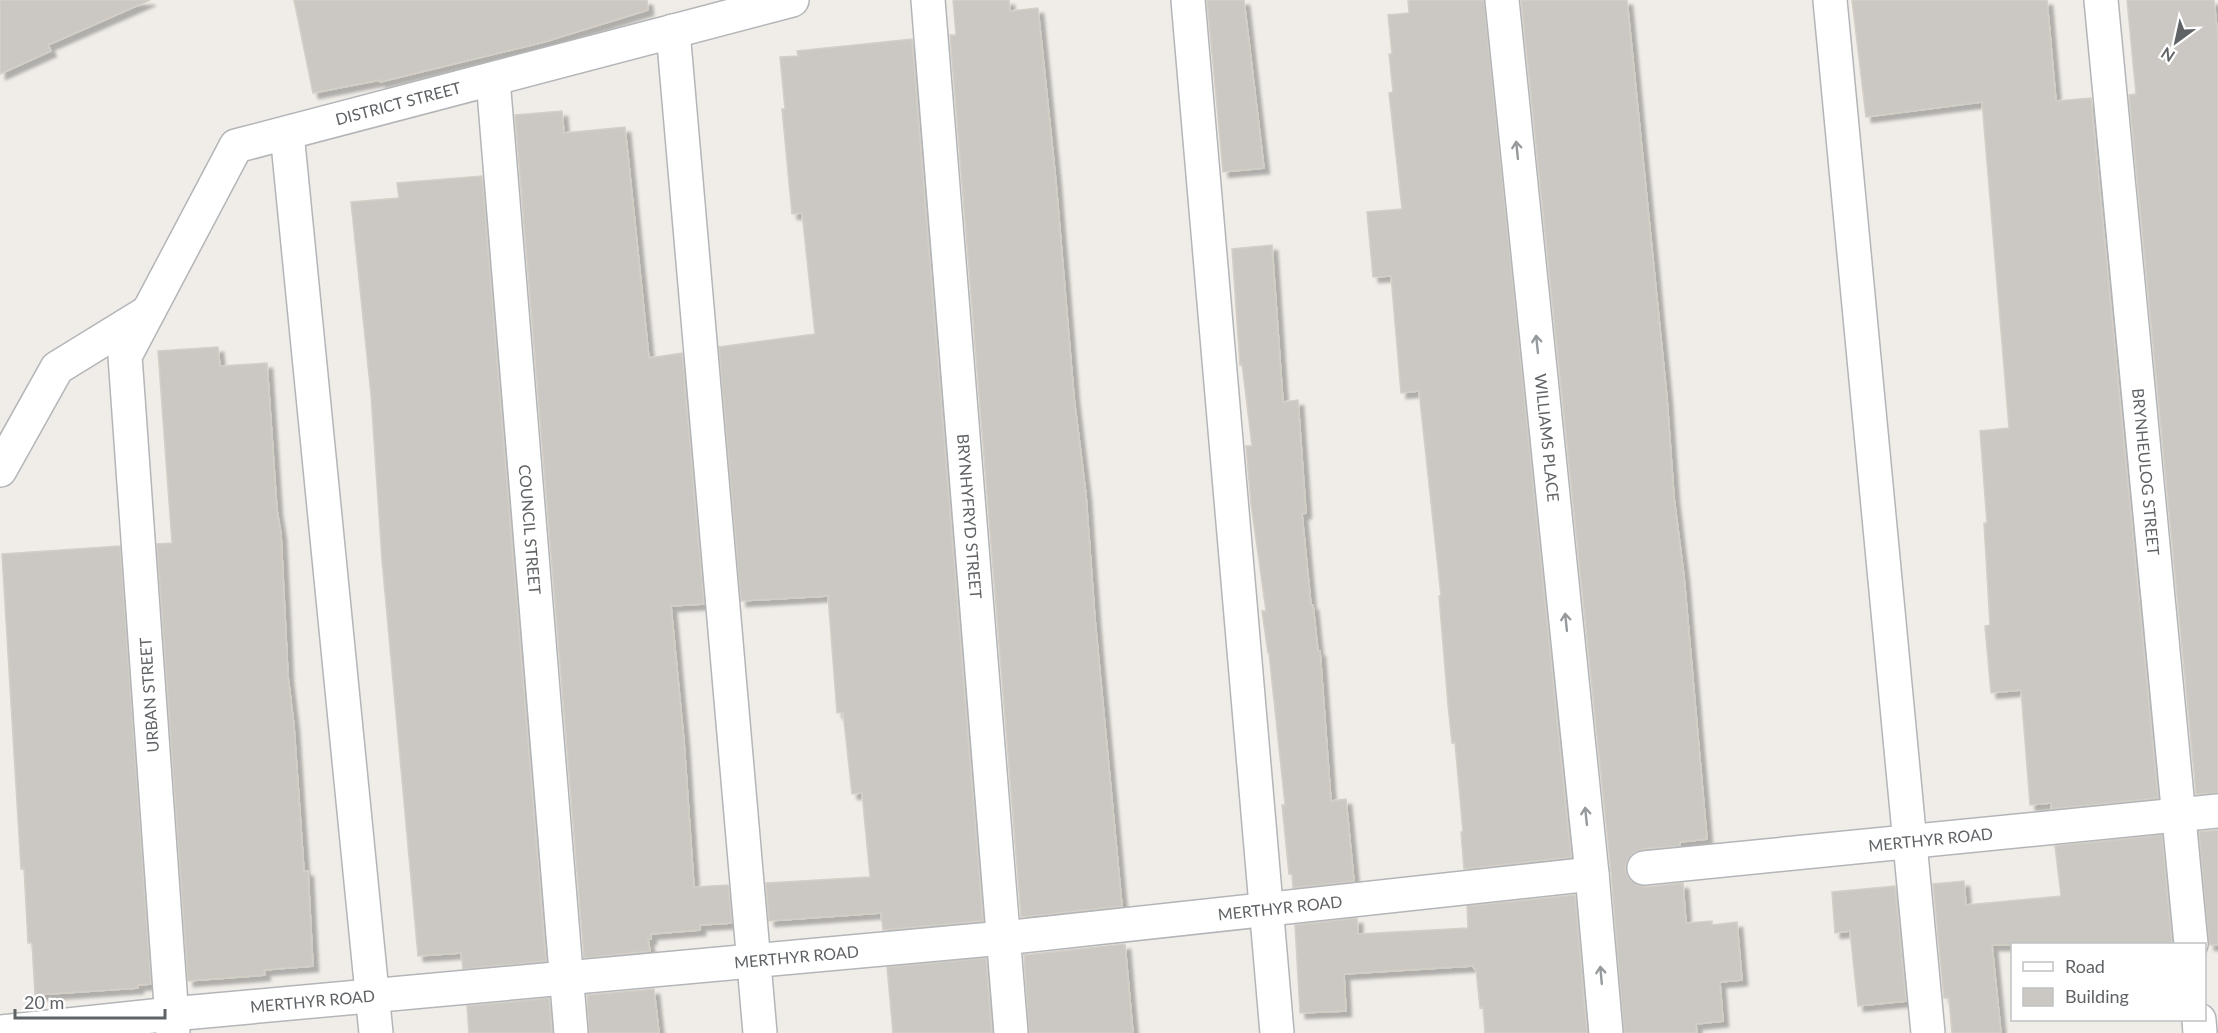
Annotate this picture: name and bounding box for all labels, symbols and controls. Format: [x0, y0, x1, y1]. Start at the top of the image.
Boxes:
north arrow [2146, 12, 2206, 72]
text: N [2157, 44, 2178, 66]
street label: DISTRICT STREET [333, 77, 464, 129]
one-way arrow [1511, 141, 1522, 161]
one-way arrow [1531, 335, 1542, 355]
street label: WILLIAMS PLACE [1532, 373, 1564, 503]
street label: BRYNHEULOG STREET [2129, 387, 2164, 557]
street label: BRYNHYFRYD STREET [954, 433, 986, 600]
street label: COUNCIL STREET [516, 464, 545, 596]
one-way arrow [1560, 612, 1571, 632]
street label: URBAN STREET [135, 636, 162, 753]
one-way arrow [1580, 806, 1591, 826]
street label: MERTHYR ROAD [1867, 823, 1994, 855]
street label: MERTHYR ROAD [1217, 891, 1343, 924]
street label: MERTHYR ROAD [733, 941, 860, 972]
legend [2011, 943, 2206, 1021]
text: Road [2065, 955, 2105, 977]
one-way arrow [1595, 965, 1606, 985]
scale bar [15, 982, 165, 1020]
text: Building [2065, 985, 2129, 1007]
street label: MERTHYR ROAD [249, 986, 376, 1016]
text: 20 m [24, 991, 64, 1013]

